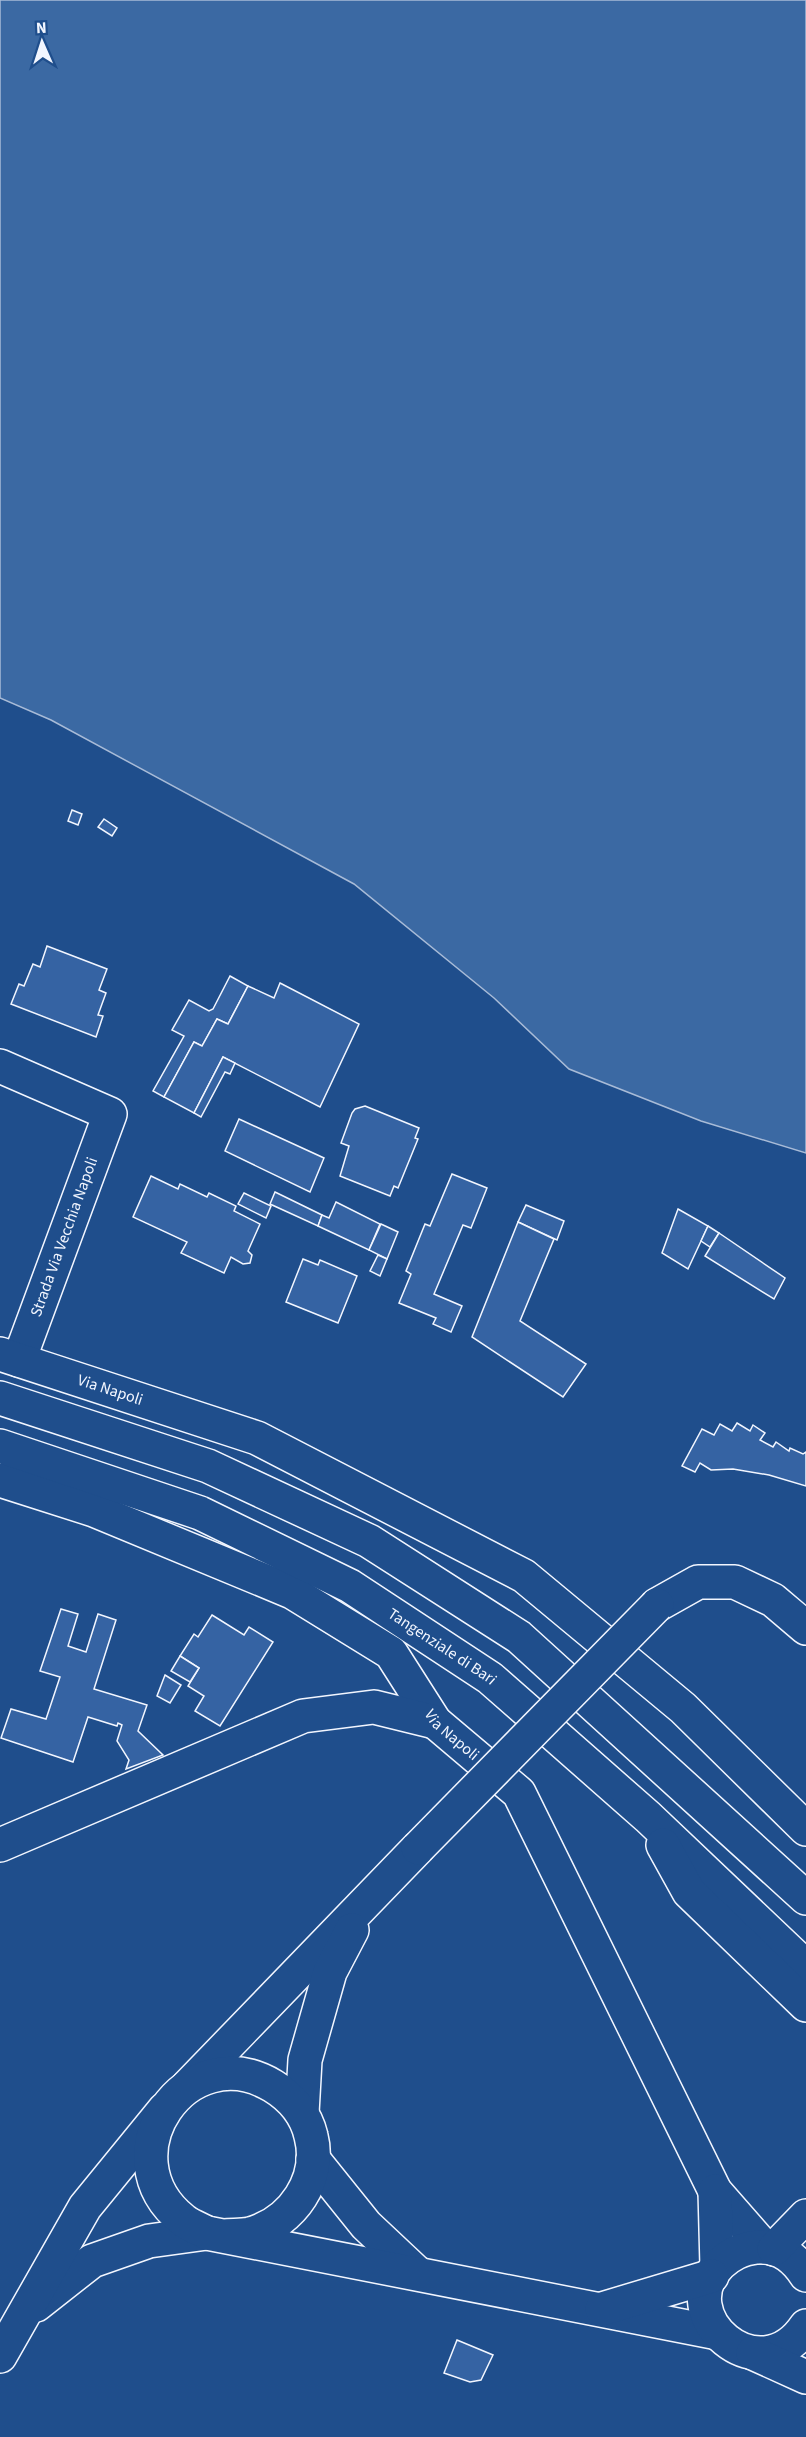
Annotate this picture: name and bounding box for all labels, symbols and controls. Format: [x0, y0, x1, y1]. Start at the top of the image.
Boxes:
north arrow [12, 12, 72, 72]
text: N [35, 17, 47, 39]
street label: Strada Via Vecchia Napoli [25, 1154, 103, 1320]
street label: Via Napoli [75, 1369, 146, 1411]
street label: Tangenziale di Bari [383, 1603, 502, 1690]
street label: Via Napoli [419, 1705, 484, 1766]

